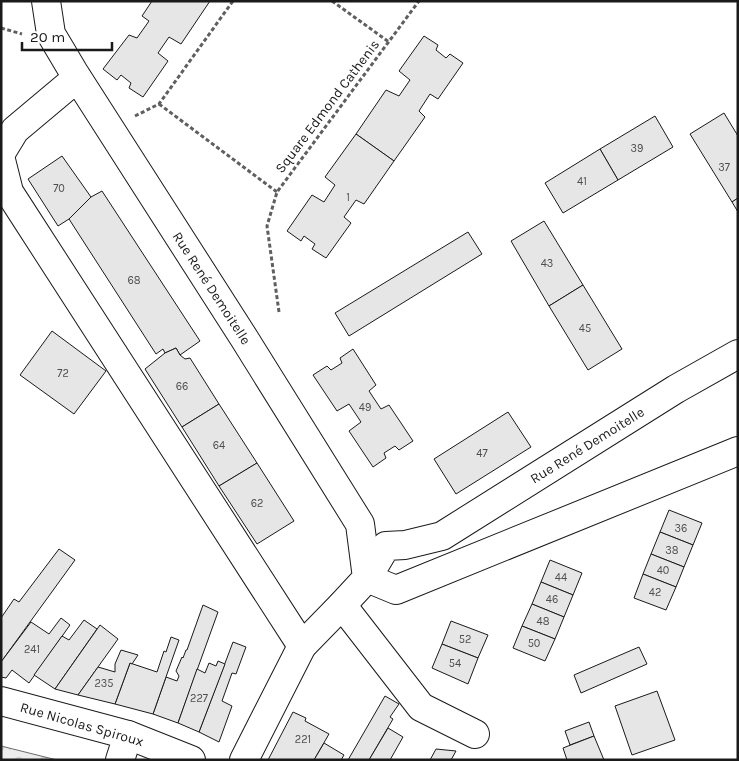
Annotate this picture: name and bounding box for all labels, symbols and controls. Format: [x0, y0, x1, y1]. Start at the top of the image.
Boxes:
scale bar [22, 20, 112, 52]
text: 20 m [30, 28, 65, 46]
street label: Square Edmond Cathenis [272, 36, 383, 176]
house number: 39 [631, 142, 643, 155]
house number: 37 [718, 161, 730, 174]
house number: 41 [577, 175, 587, 188]
house number: 70 [53, 182, 65, 195]
house number: 1 [346, 191, 350, 204]
street label: Rue René Demoitelle [169, 229, 254, 348]
house number: 43 [541, 257, 553, 270]
house number: 68 [127, 274, 141, 287]
house number: 45 [579, 322, 591, 335]
house number: 72 [57, 367, 69, 380]
house number: 66 [176, 380, 188, 393]
house number: 49 [359, 401, 371, 414]
street label: Rue René Demoitelle [527, 403, 647, 487]
house number: 64 [213, 439, 225, 452]
house number: 47 [476, 447, 488, 460]
house number: 62 [251, 497, 263, 510]
house number: 36 [675, 522, 687, 535]
house number: 38 [665, 544, 679, 557]
house number: 40 [657, 564, 669, 577]
house number: 44 [555, 571, 567, 584]
house number: 42 [649, 586, 661, 599]
house number: 46 [546, 593, 558, 606]
house number: 48 [537, 615, 550, 628]
house number: 52 [459, 633, 471, 646]
house number: 50 [528, 637, 540, 650]
house number: 241 [24, 643, 40, 656]
house number: 54 [449, 657, 461, 670]
house number: 235 [94, 677, 114, 690]
house number: 227 [190, 692, 208, 705]
street label: Rue Nicolas Spiroux [18, 699, 146, 750]
house number: 221 [295, 733, 311, 746]

